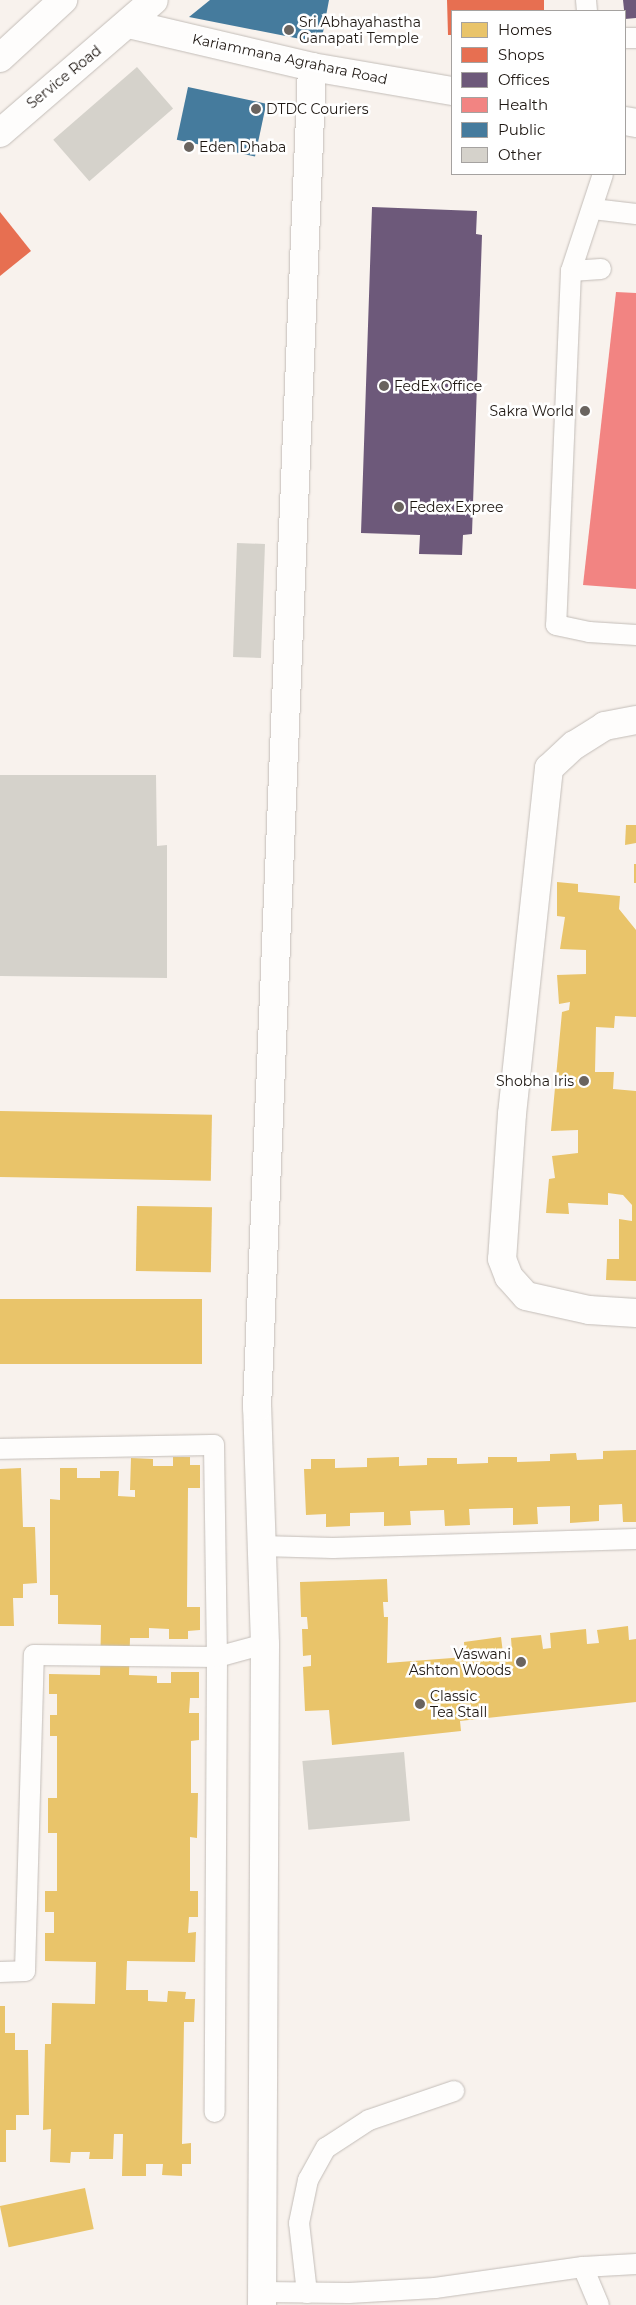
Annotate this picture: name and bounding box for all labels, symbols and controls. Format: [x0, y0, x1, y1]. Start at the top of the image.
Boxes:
legend [451, 10, 626, 175]
place label: Sri Abhayahastha Ganapati Temple [299, 14, 421, 46]
text: Homes [498, 20, 552, 39]
marker: Sri Abhayahastha Ganapati Temple [283, 24, 295, 36]
street label: Kariammana Agrahara Road [191, 30, 389, 88]
street label: Service Road [23, 42, 105, 112]
text: Shops [498, 45, 544, 64]
text: Offices [498, 70, 550, 89]
text: Health [498, 95, 548, 114]
place label: DTDC Couriers [266, 101, 369, 117]
marker: DTDC Couriers [250, 103, 262, 115]
text: Public [498, 120, 546, 139]
place label: Eden Dhaba [199, 139, 286, 155]
marker: Eden Dhaba [183, 141, 195, 153]
text: Other [498, 145, 542, 164]
place label: FedEx Office [394, 378, 482, 394]
marker: FedEx Office [378, 380, 390, 392]
place label: Sakra World [490, 403, 574, 419]
marker: Sakra World [578, 404, 592, 418]
place label: Fedex Expree [409, 499, 503, 515]
marker: Fedex Expree [393, 501, 405, 513]
place label: Shobha Iris [496, 1073, 574, 1089]
marker: Shobha Iris [578, 1075, 590, 1087]
place label: Vaswani Ashton Woods [409, 1646, 511, 1678]
marker: Vaswani Ashton Woods [515, 1656, 527, 1668]
place label: Classic Tea Stall [430, 1688, 487, 1720]
marker: Classic Tea Stall [414, 1698, 426, 1710]

